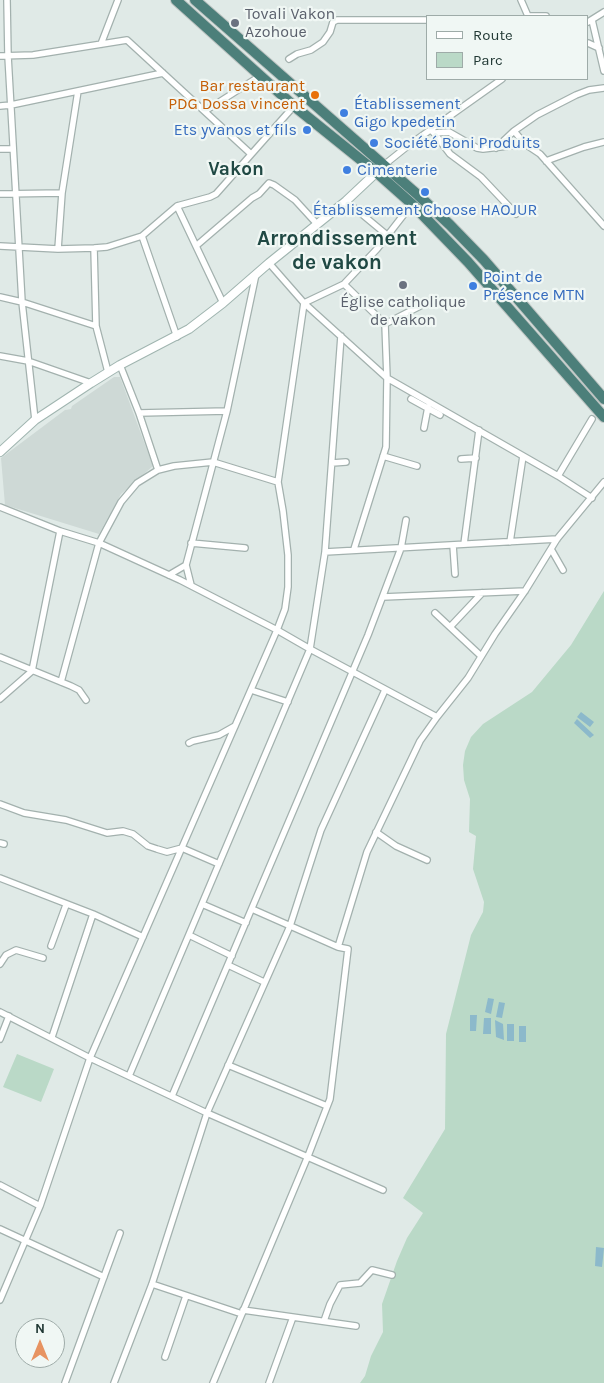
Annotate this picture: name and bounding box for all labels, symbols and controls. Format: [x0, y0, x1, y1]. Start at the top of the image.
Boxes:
place label: Tovali Vakon Azohoue [245, 4, 335, 42]
legend [426, 15, 589, 80]
marker: Tovali Vakon Azohoue [229, 17, 241, 29]
text: Route [473, 26, 513, 44]
text: Parc [473, 51, 503, 69]
place label: Bar restaurant PDG Dossa vincent [168, 76, 305, 114]
marker: Bar restaurant PDG Dossa vincent [309, 89, 321, 101]
place label: Établissement Gigo kpedetin [354, 94, 460, 132]
marker: Établissement Gigo kpedetin [338, 107, 350, 119]
place label: Ets yvanos et fils [174, 120, 297, 140]
marker: Ets yvanos et fils [301, 124, 313, 136]
place label: Société Boni Produits [384, 133, 540, 153]
marker: Société Boni Produits [368, 137, 380, 149]
district label: Vakon [208, 159, 264, 181]
place label: Cimenterie [357, 160, 437, 180]
marker: Cimenterie [341, 164, 353, 176]
marker: Établissement Choose HAOJUR [419, 186, 431, 198]
place label: Établissement Choose HAOJUR [313, 200, 537, 220]
district label: Arrondissement de vakon [257, 226, 417, 276]
place label: Point de Présence MTN [483, 267, 585, 305]
marker: Église catholique de vakon [397, 279, 409, 291]
marker: Point de Présence MTN [467, 280, 479, 292]
place label: Église catholique de vakon [340, 292, 466, 330]
north arrow [15, 1318, 65, 1368]
text: N [35, 1320, 45, 1337]

